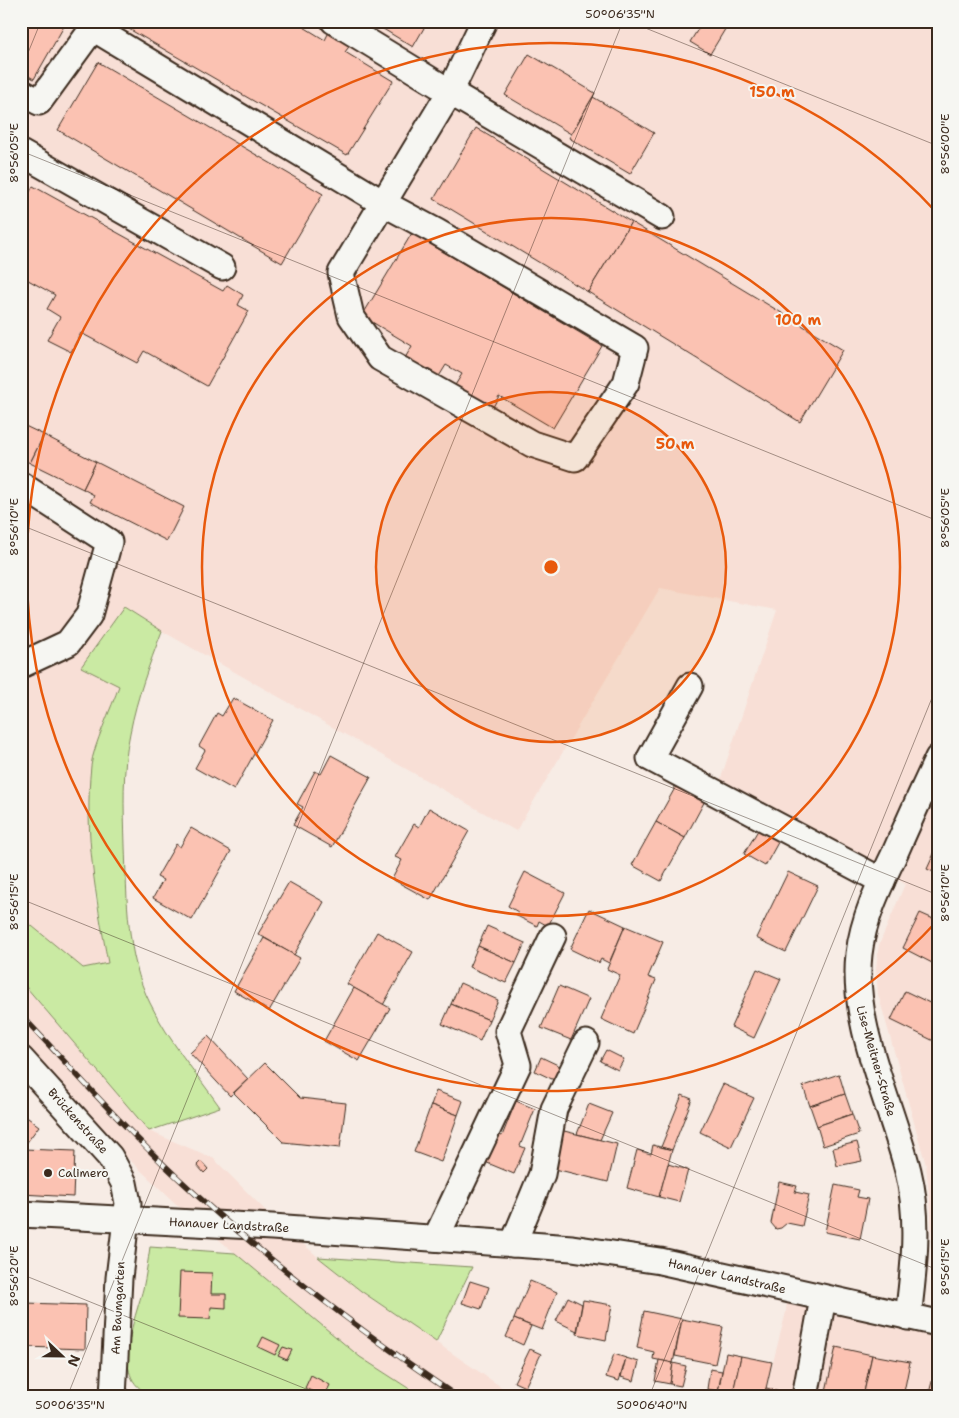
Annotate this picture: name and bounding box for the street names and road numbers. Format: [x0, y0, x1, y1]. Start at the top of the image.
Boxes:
street label: Lise-Meitner-Straße [852, 1004, 900, 1119]
street label: Brückenstraße [44, 1085, 112, 1157]
street label: Hanauer Landstraße [168, 1214, 290, 1236]
street label: Hanauer Landstraße [667, 1255, 788, 1297]
street label: Am Baumgarten [108, 1261, 128, 1355]

